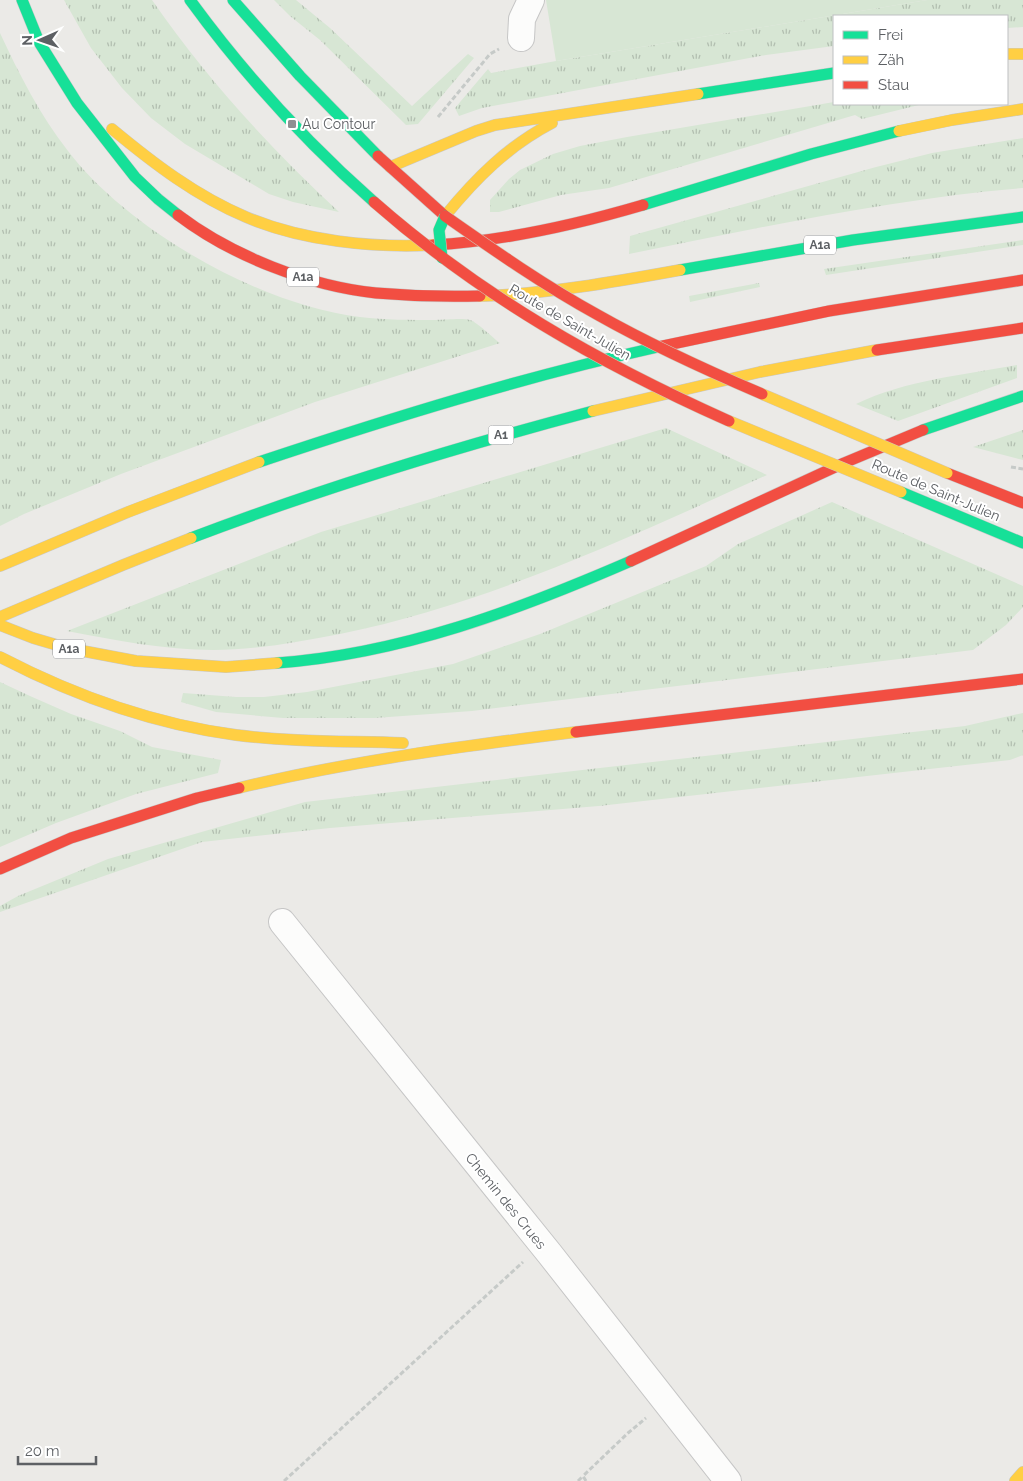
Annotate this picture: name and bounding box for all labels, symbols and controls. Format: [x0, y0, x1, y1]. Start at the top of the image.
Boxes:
north arrow [15, 15, 65, 65]
legend [833, 15, 1008, 105]
text: Frei [878, 26, 903, 44]
text: N [19, 35, 35, 46]
text: Zäh [878, 51, 904, 69]
text: Stau [878, 76, 909, 94]
place label: Au Contour [302, 116, 375, 132]
marker: Au Contour [286, 118, 298, 130]
road number: A1a [804, 236, 836, 254]
road number: A1a [287, 268, 319, 286]
street label: Route de Saint-Julien [506, 281, 634, 363]
road number: A1 [488, 426, 514, 444]
street label: Route de Saint-Julien [869, 456, 1003, 524]
road number: A1a [53, 640, 85, 659]
street label: Chemin des Crues [462, 1150, 550, 1252]
scale bar [18, 1434, 95, 1466]
text: 20 m [25, 1442, 60, 1460]

